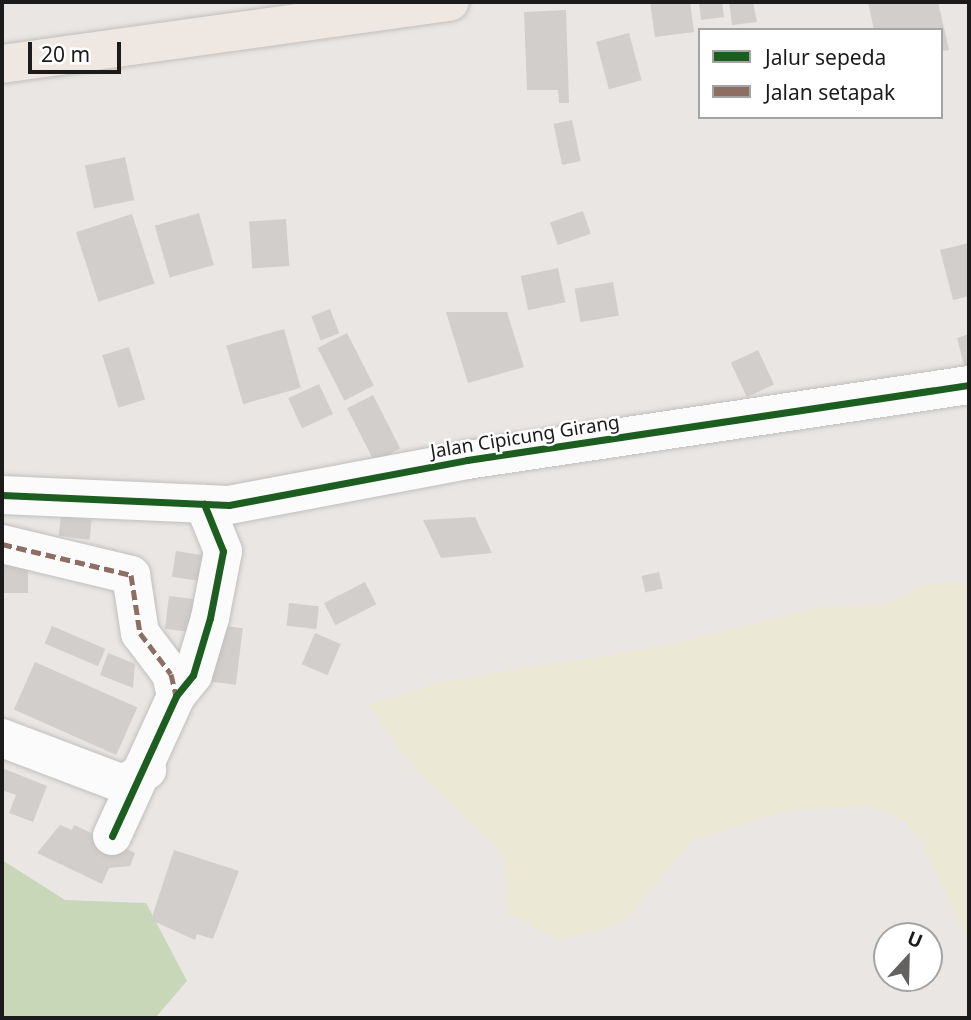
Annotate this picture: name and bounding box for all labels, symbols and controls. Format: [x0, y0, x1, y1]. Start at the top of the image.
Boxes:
scale bar [32, 28, 124, 72]
legend [698, 28, 943, 119]
text: 20 m [41, 40, 90, 68]
text: Jalur sepeda [765, 43, 886, 71]
text: Jalan setapak [765, 78, 895, 106]
street label: Jalan Cipicung Girang [429, 411, 621, 463]
north arrow [873, 922, 943, 992]
text: U [904, 925, 927, 954]

